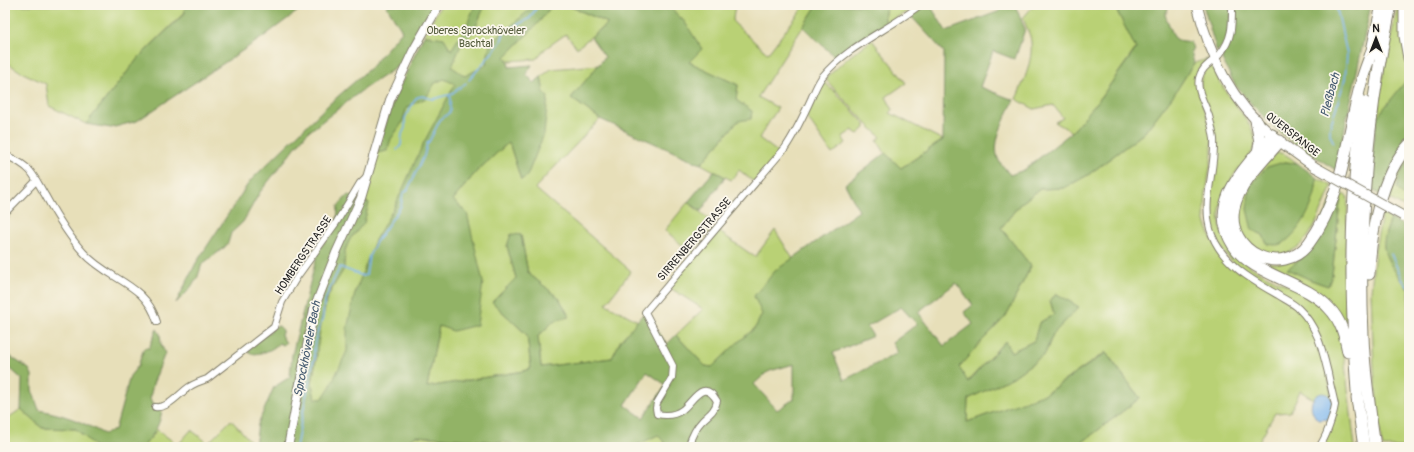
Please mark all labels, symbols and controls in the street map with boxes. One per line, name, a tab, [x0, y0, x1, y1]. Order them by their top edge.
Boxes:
north arrow	[1356, 18, 1396, 58]
text: N	[1372, 22, 1380, 35]
park label: Oberes Sprockhöveler Bachtal	[426, 24, 526, 50]
water label: Pleßbach	[1317, 70, 1344, 119]
street label: QUERSPANGE	[1263, 109, 1323, 160]
street label: SIRRENBERGSTRASSE	[655, 195, 734, 284]
street label: HOMBERGSTRASSE	[272, 213, 335, 297]
water label: Sprockhöveler Bach	[291, 298, 324, 398]

